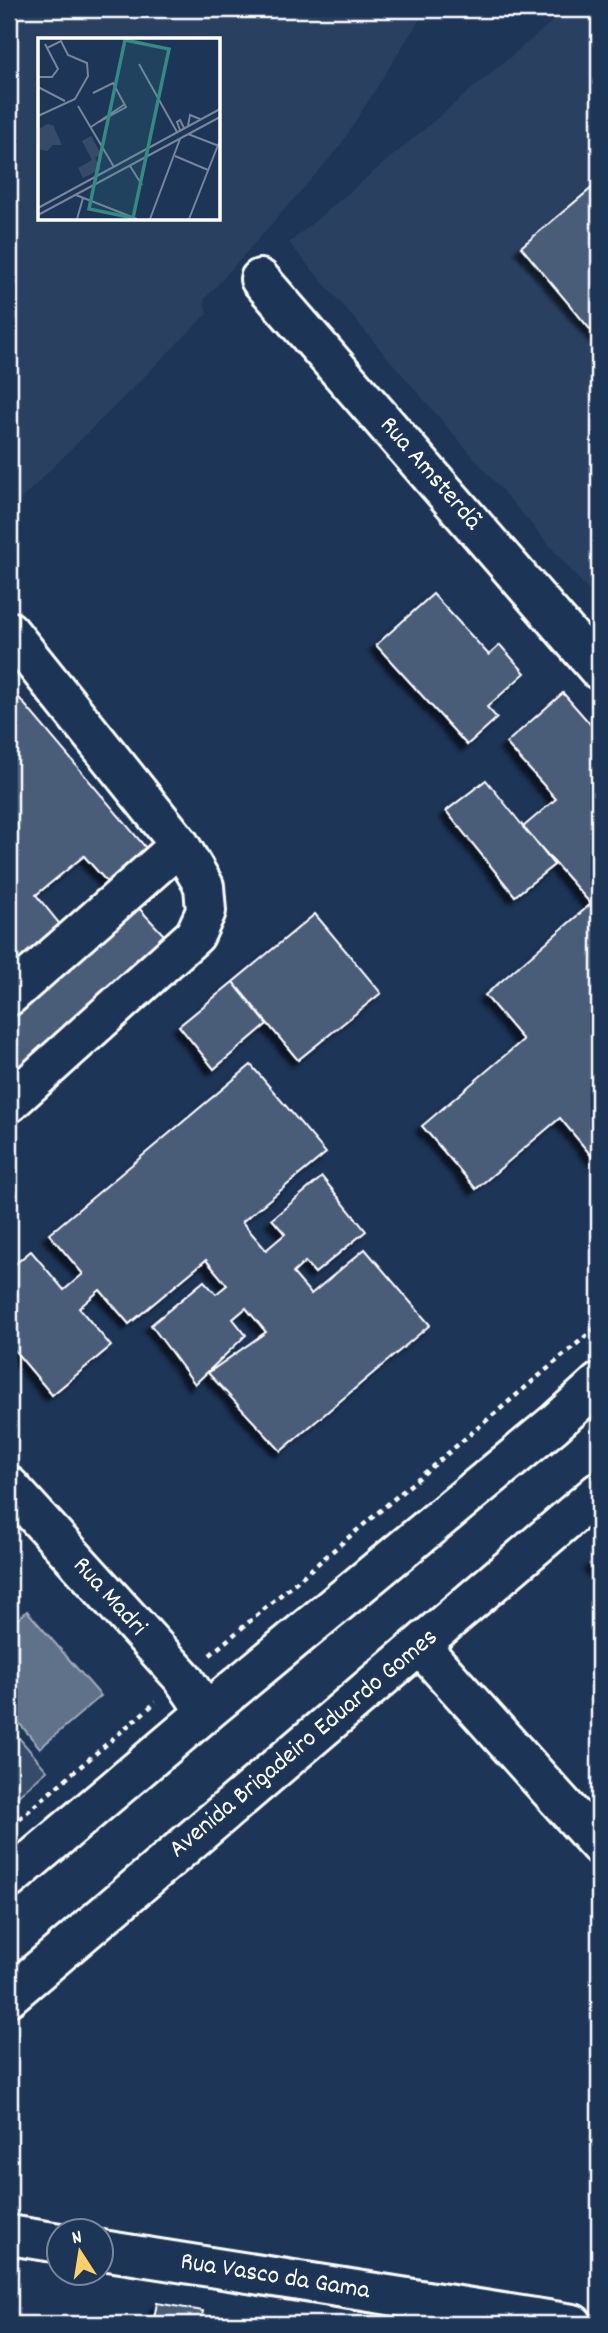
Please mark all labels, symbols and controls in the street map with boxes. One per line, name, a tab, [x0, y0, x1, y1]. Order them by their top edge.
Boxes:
inset map	[38, 38, 220, 220]
street label: Rua Amsterdã	[370, 409, 490, 539]
street label: Rua Madri	[63, 1549, 155, 1645]
street label: Avenida Brigadeiro Eduardo Gomes	[161, 1620, 447, 1868]
north arrow	[46, 2218, 116, 2288]
text: N	[70, 2225, 85, 2253]
street label: Rua Vasco da Gama	[178, 2244, 373, 2310]

